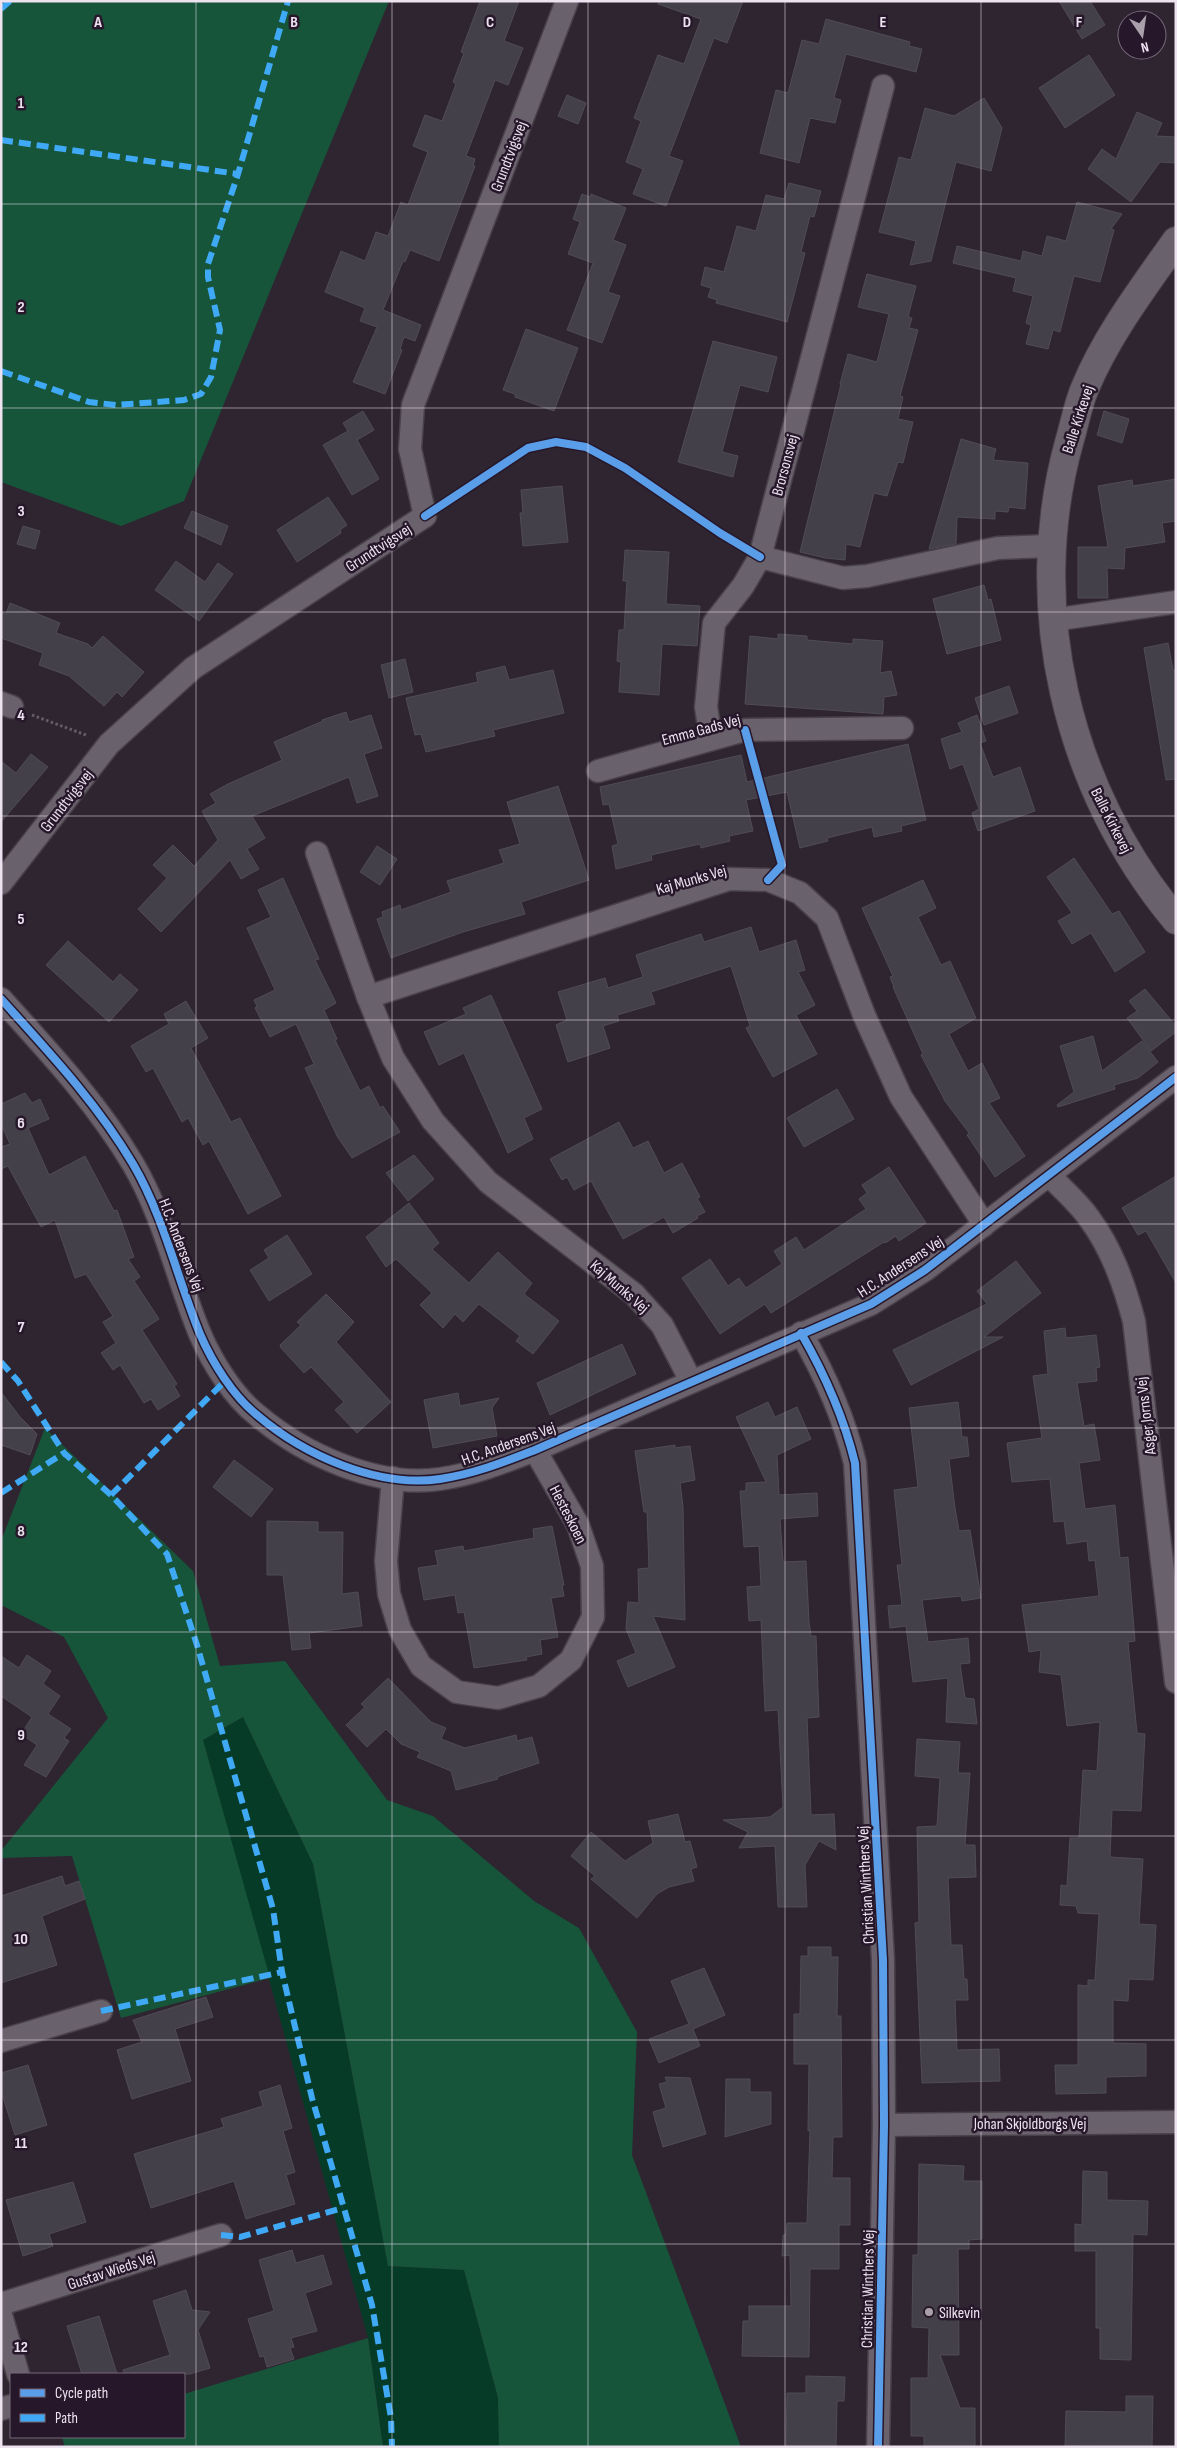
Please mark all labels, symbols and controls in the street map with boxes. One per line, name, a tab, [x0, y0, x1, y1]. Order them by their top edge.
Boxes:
north arrow	[1117, 10, 1167, 60]
text: A	[93, 13, 102, 32]
text: B	[290, 13, 298, 32]
text: C	[486, 13, 494, 32]
text: D	[683, 13, 691, 32]
text: E	[880, 13, 887, 32]
text: F	[1076, 13, 1083, 32]
text: N	[1139, 38, 1150, 56]
text: 1	[18, 94, 25, 113]
street label: Grundtvigsvej	[487, 118, 532, 195]
text: 2	[17, 298, 25, 317]
street label: Balle Kirkevej	[1058, 383, 1098, 456]
street label: Brorsonsvej	[768, 433, 803, 498]
text: 3	[17, 502, 25, 521]
street label: Grundtvigsvej	[342, 520, 415, 576]
text: 4	[17, 706, 25, 725]
street label: Emma Gads Vej	[660, 711, 743, 750]
street label: Grundtvigsvej	[37, 766, 98, 836]
street label: Balle Kirkevej	[1086, 785, 1135, 857]
street label: Kaj Munks Vej	[654, 861, 729, 899]
text: 5	[17, 910, 25, 929]
text: 6	[17, 1114, 25, 1133]
street label: H.C. Andersens Vej	[154, 1196, 207, 1295]
street label: H.C. Andersens Vej	[854, 1232, 948, 1302]
street label: Kaj Munks Vej	[586, 1256, 652, 1318]
text: 7	[18, 1318, 25, 1337]
street label: Asger Jorns Vej	[1132, 1376, 1161, 1457]
street label: H.C. Andersens Vej	[459, 1419, 558, 1470]
street label: Hesteskoen	[545, 1482, 590, 1547]
text: 8	[17, 1522, 25, 1541]
text: 9	[17, 1726, 25, 1745]
street label: Christian Winthers Vej	[854, 1825, 879, 1945]
text: 10	[14, 1930, 28, 1949]
street label: Johan Skjoldborgs Vej	[973, 2115, 1086, 2134]
text: 11	[15, 2134, 28, 2153]
street label: Christian Winthers Vej	[858, 2229, 879, 2348]
street label: Gustav Wieds Vej	[65, 2248, 158, 2294]
place label: Silkevin	[939, 2304, 980, 2323]
marker: Silkevin	[923, 2306, 935, 2318]
text: 12	[14, 2338, 28, 2357]
legend	[10, 2373, 185, 2438]
text: Cycle path	[55, 2384, 108, 2403]
text: Path	[55, 2409, 78, 2428]

